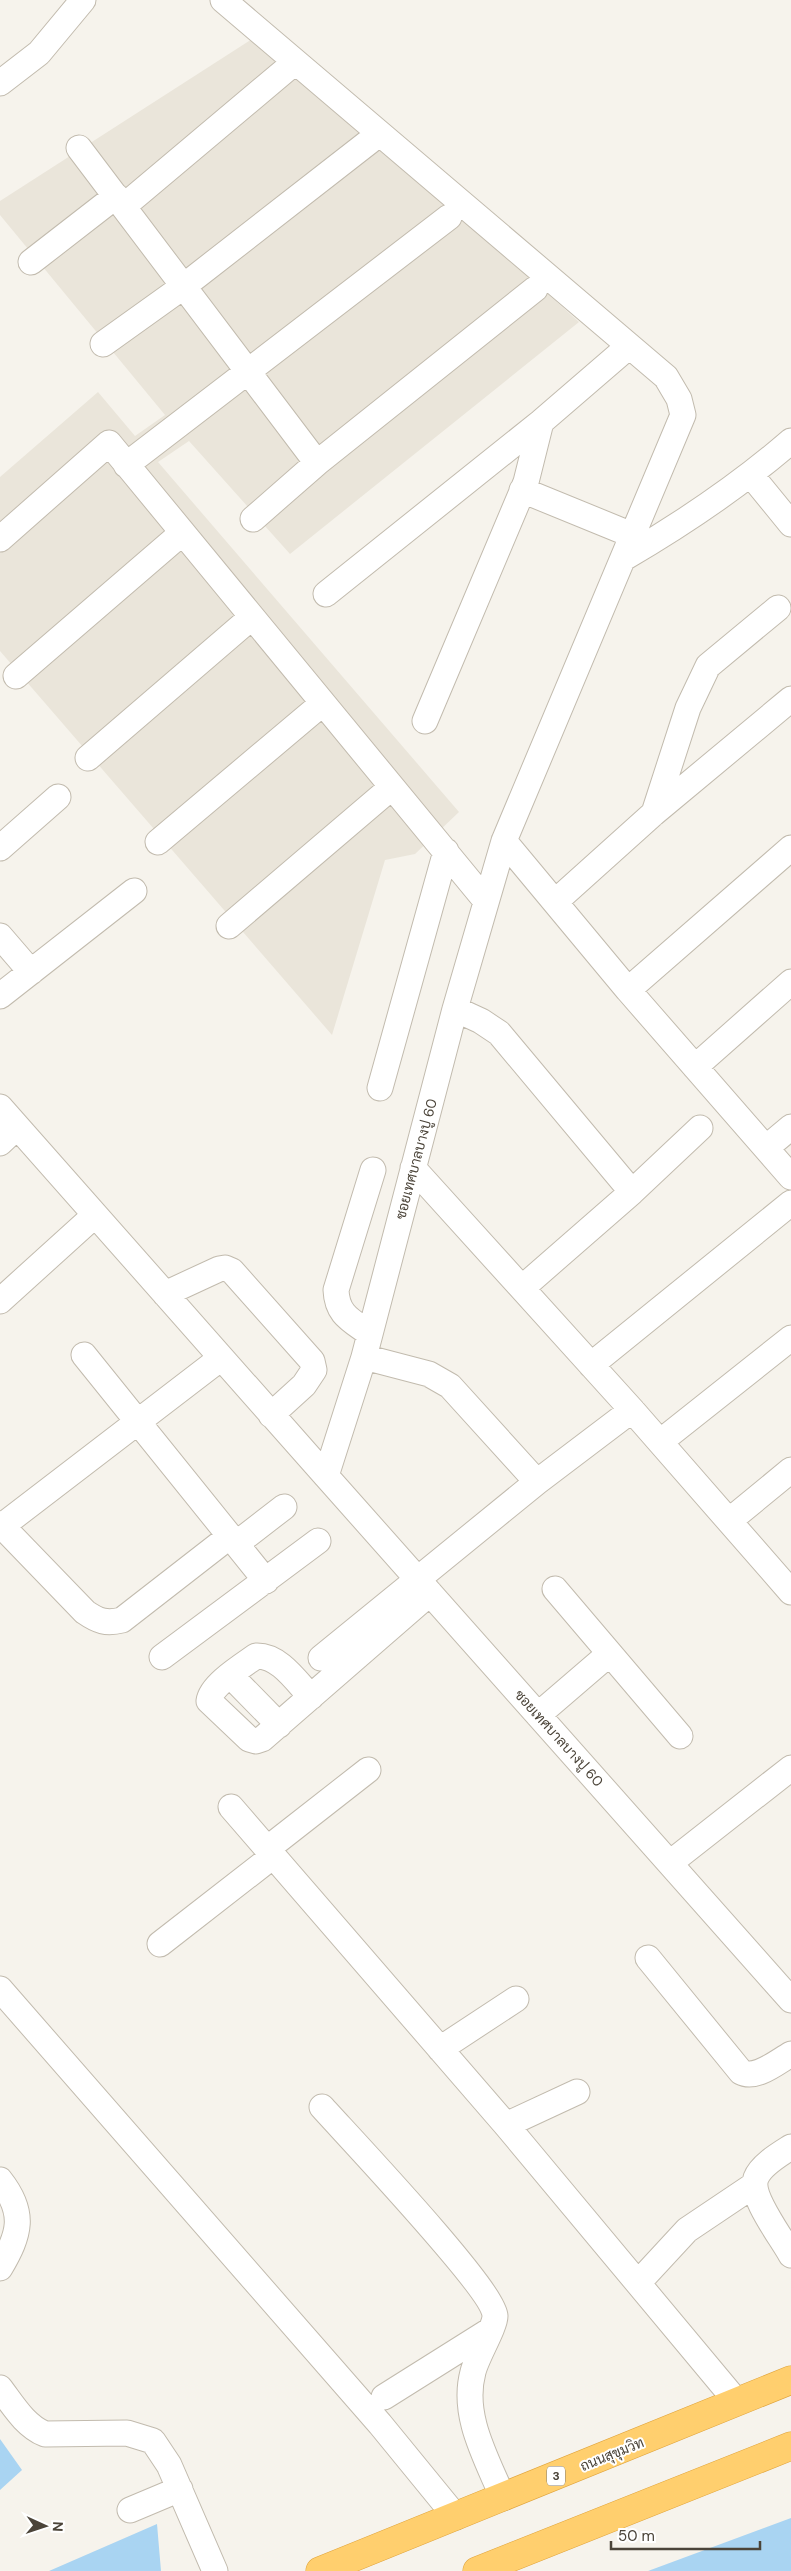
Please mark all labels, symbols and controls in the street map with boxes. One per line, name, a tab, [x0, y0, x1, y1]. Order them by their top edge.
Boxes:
street label: ซอยเทศบาลบางปู 60	[391, 1097, 442, 1222]
street label: ซอยเทศบาลบางปู 60	[510, 1686, 607, 1791]
street label: ถนนสุขุมวิท	[577, 2433, 647, 2476]
road number: 3	[547, 2466, 565, 2486]
north arrow	[20, 2501, 70, 2551]
scale bar	[611, 2518, 760, 2550]
text: N	[49, 2521, 67, 2532]
text: 50 m	[618, 2526, 655, 2546]

